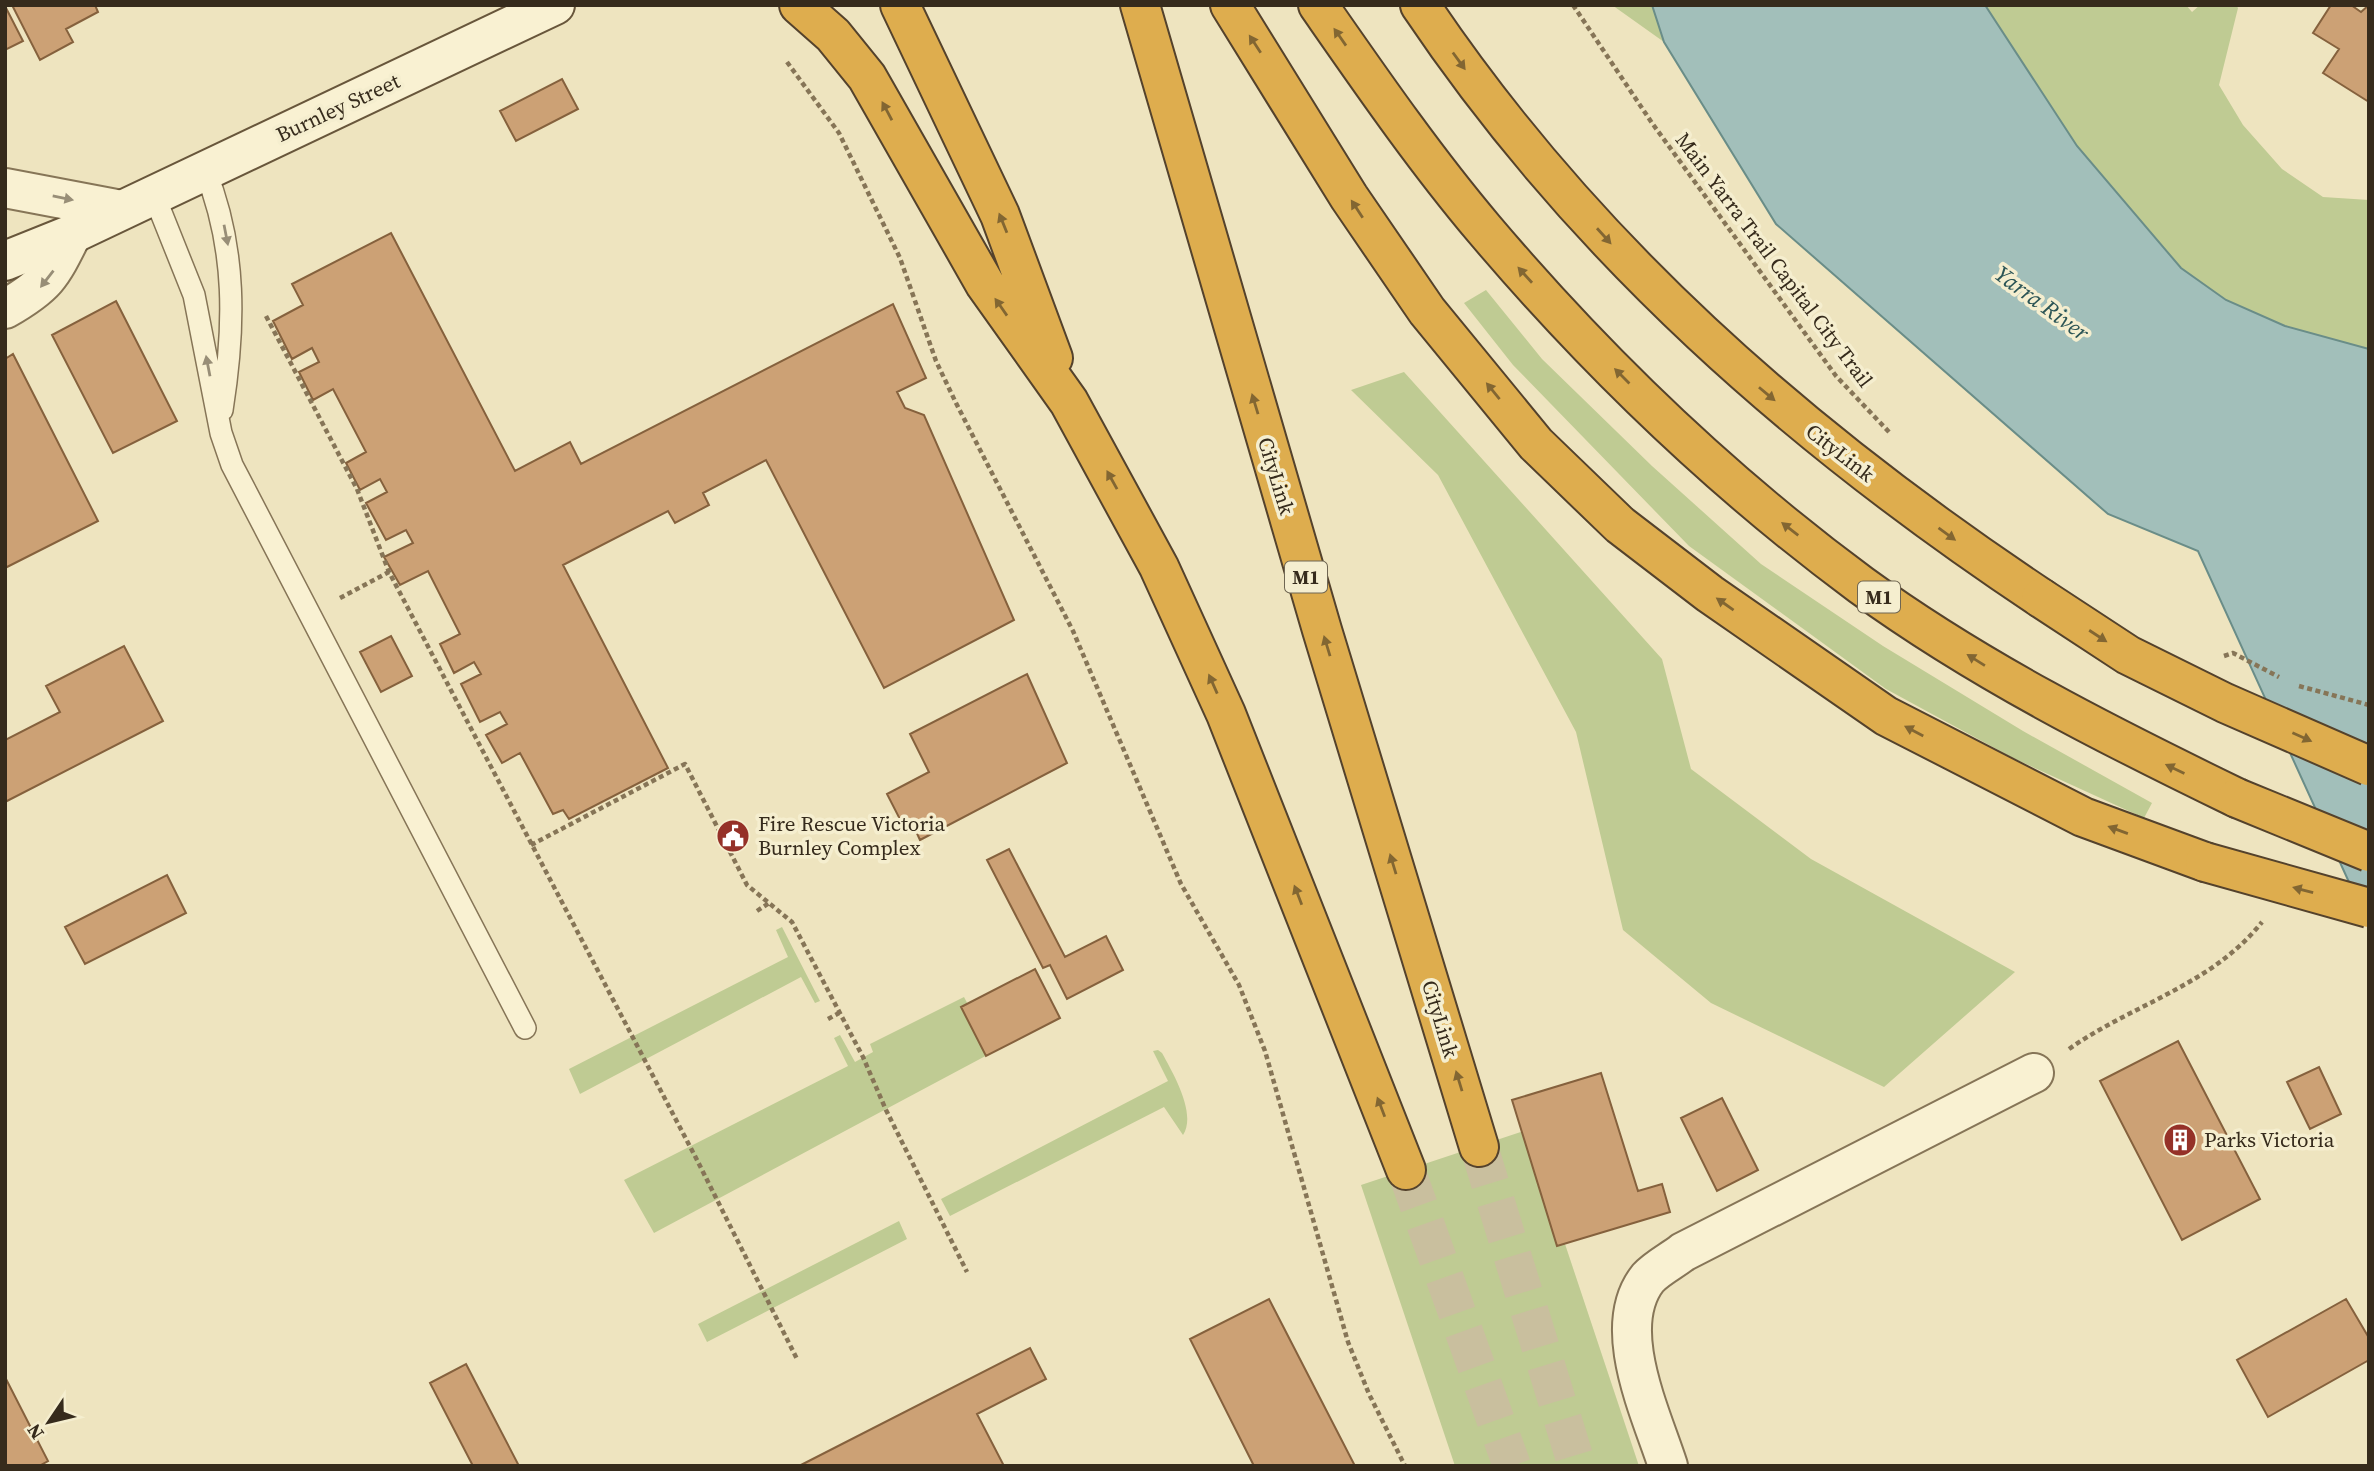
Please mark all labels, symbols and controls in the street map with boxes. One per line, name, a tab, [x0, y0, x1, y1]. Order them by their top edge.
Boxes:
one-way arrow	[1333, 28, 1347, 46]
one-way arrow	[1249, 34, 1262, 53]
one-way arrow	[1452, 52, 1466, 70]
street label: Burnley Street	[271, 66, 404, 149]
one-way arrow	[881, 100, 893, 120]
street label: Main Yarra Trail Capital City Trail	[1669, 126, 1880, 393]
one-way arrow	[52, 193, 74, 204]
one-way arrow	[1350, 199, 1363, 219]
one-way arrow	[998, 213, 1009, 234]
one-way arrow	[220, 224, 231, 246]
one-way arrow	[1596, 227, 1612, 245]
water label: Yarra River	[1988, 258, 2096, 349]
one-way arrow	[1518, 267, 1534, 284]
one-way arrow	[39, 270, 54, 288]
one-way arrow	[994, 298, 1008, 316]
one-way arrow	[203, 355, 214, 377]
one-way arrow	[1614, 368, 1630, 385]
one-way arrow	[1486, 382, 1501, 399]
one-way arrow	[1759, 386, 1776, 401]
one-way arrow	[1250, 394, 1260, 415]
street label: CityLink	[1800, 417, 1881, 489]
street label: CityLink	[1251, 434, 1302, 519]
one-way arrow	[1106, 470, 1118, 490]
one-way arrow	[1782, 521, 1800, 536]
one-way arrow	[1938, 526, 1956, 540]
road number: M1	[1285, 562, 1327, 592]
road number: M1	[1858, 582, 1900, 612]
one-way arrow	[1716, 597, 1734, 611]
one-way arrow	[2089, 629, 2108, 642]
one-way arrow	[1321, 635, 1331, 656]
one-way arrow	[1966, 654, 1985, 667]
one-way arrow	[1207, 674, 1219, 694]
one-way arrow	[1904, 725, 1924, 737]
one-way arrow	[2291, 732, 2312, 743]
one-way arrow	[2165, 763, 2186, 774]
place label: Fire Rescue Victoria Burnley Complex	[758, 809, 946, 862]
public building icon: Fire Rescue Victoria Burnley Complex	[714, 817, 752, 855]
one-way arrow	[2108, 825, 2129, 836]
one-way arrow	[1387, 853, 1398, 874]
one-way arrow	[1293, 884, 1304, 905]
one-way arrow	[2292, 885, 2313, 895]
street label: CityLink	[1415, 977, 1466, 1062]
one-way arrow	[1454, 1071, 1464, 1092]
one-way arrow	[1376, 1096, 1387, 1117]
building icon: Parks Victoria	[2161, 1121, 2199, 1159]
place label: Parks Victoria	[2204, 1125, 2335, 1154]
north arrow	[14, 1387, 84, 1457]
text: N	[20, 1418, 50, 1445]

